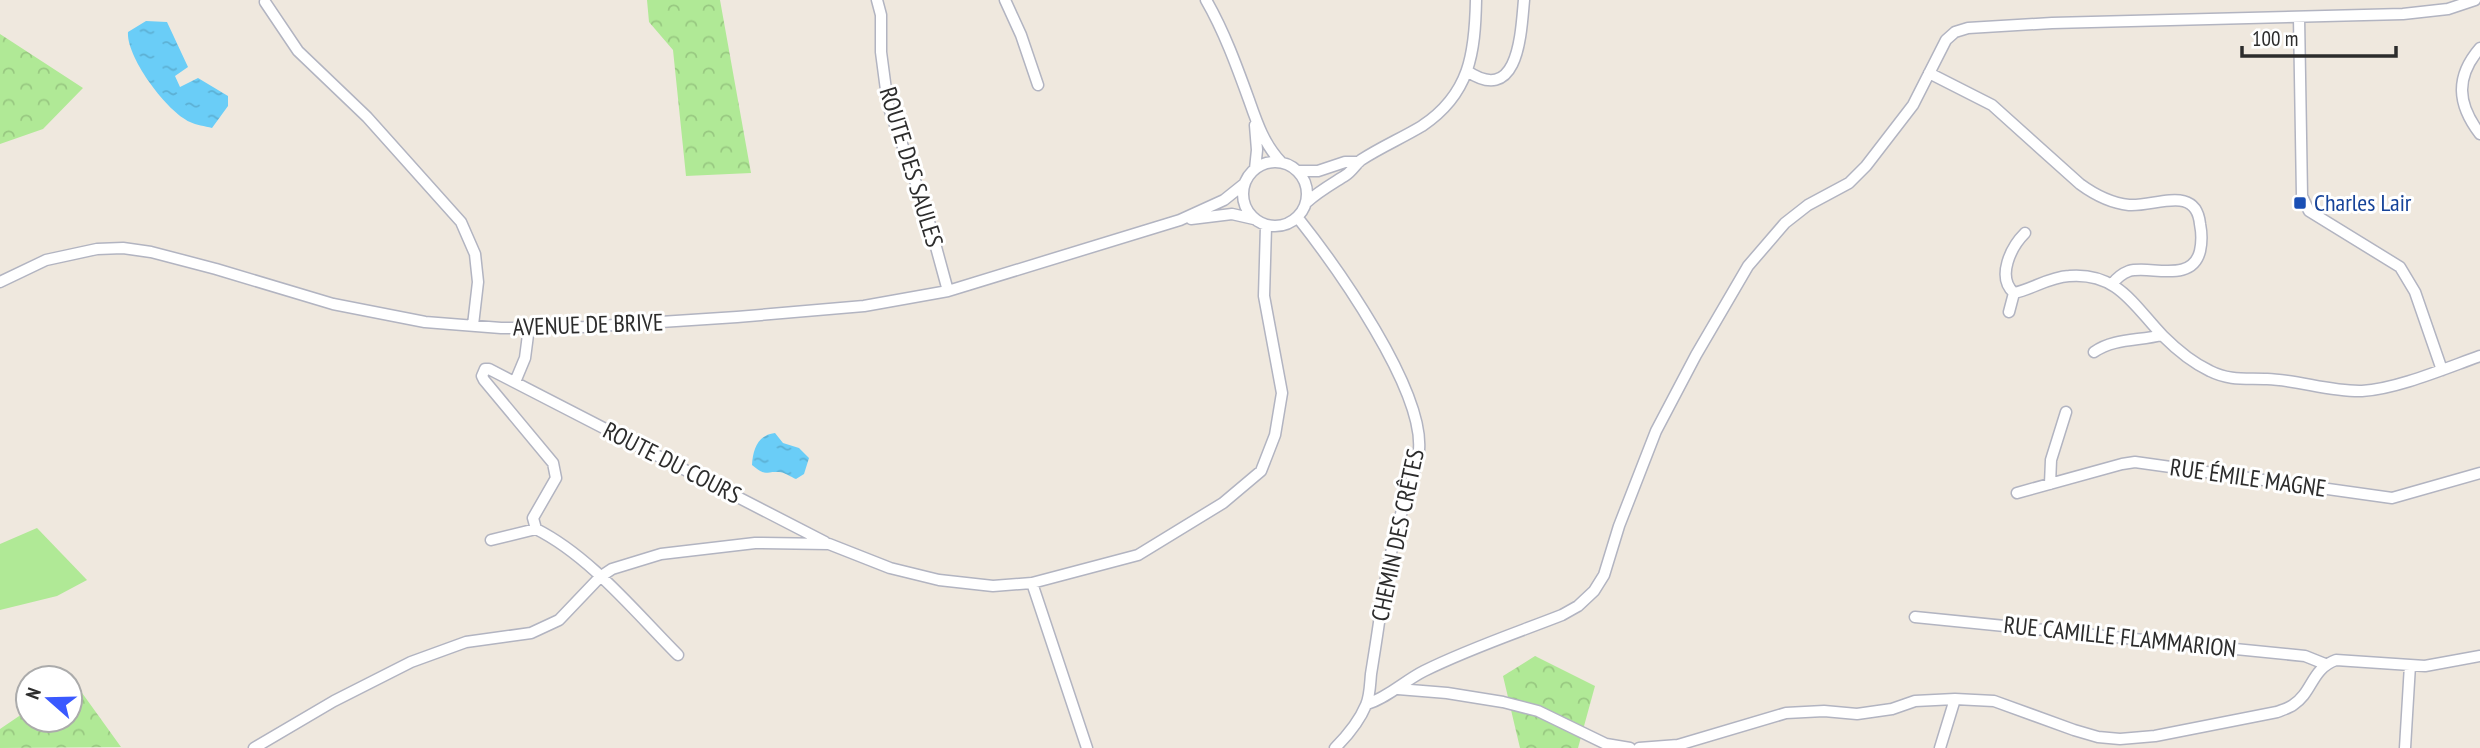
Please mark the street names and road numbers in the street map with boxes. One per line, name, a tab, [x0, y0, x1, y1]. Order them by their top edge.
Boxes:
street label: ROUTE DES SAULES	[872, 83, 951, 251]
street label: AVENUE DE BRIVE	[512, 306, 664, 343]
street label: ROUTE DU COURS	[598, 415, 746, 511]
street label: CHEMIN DES CRÊTES	[1364, 446, 1431, 624]
street label: RUE ÉMILE MAGNE	[2168, 451, 2328, 504]
street label: RUE CAMILLE FLAMMARION	[2002, 609, 2238, 664]

